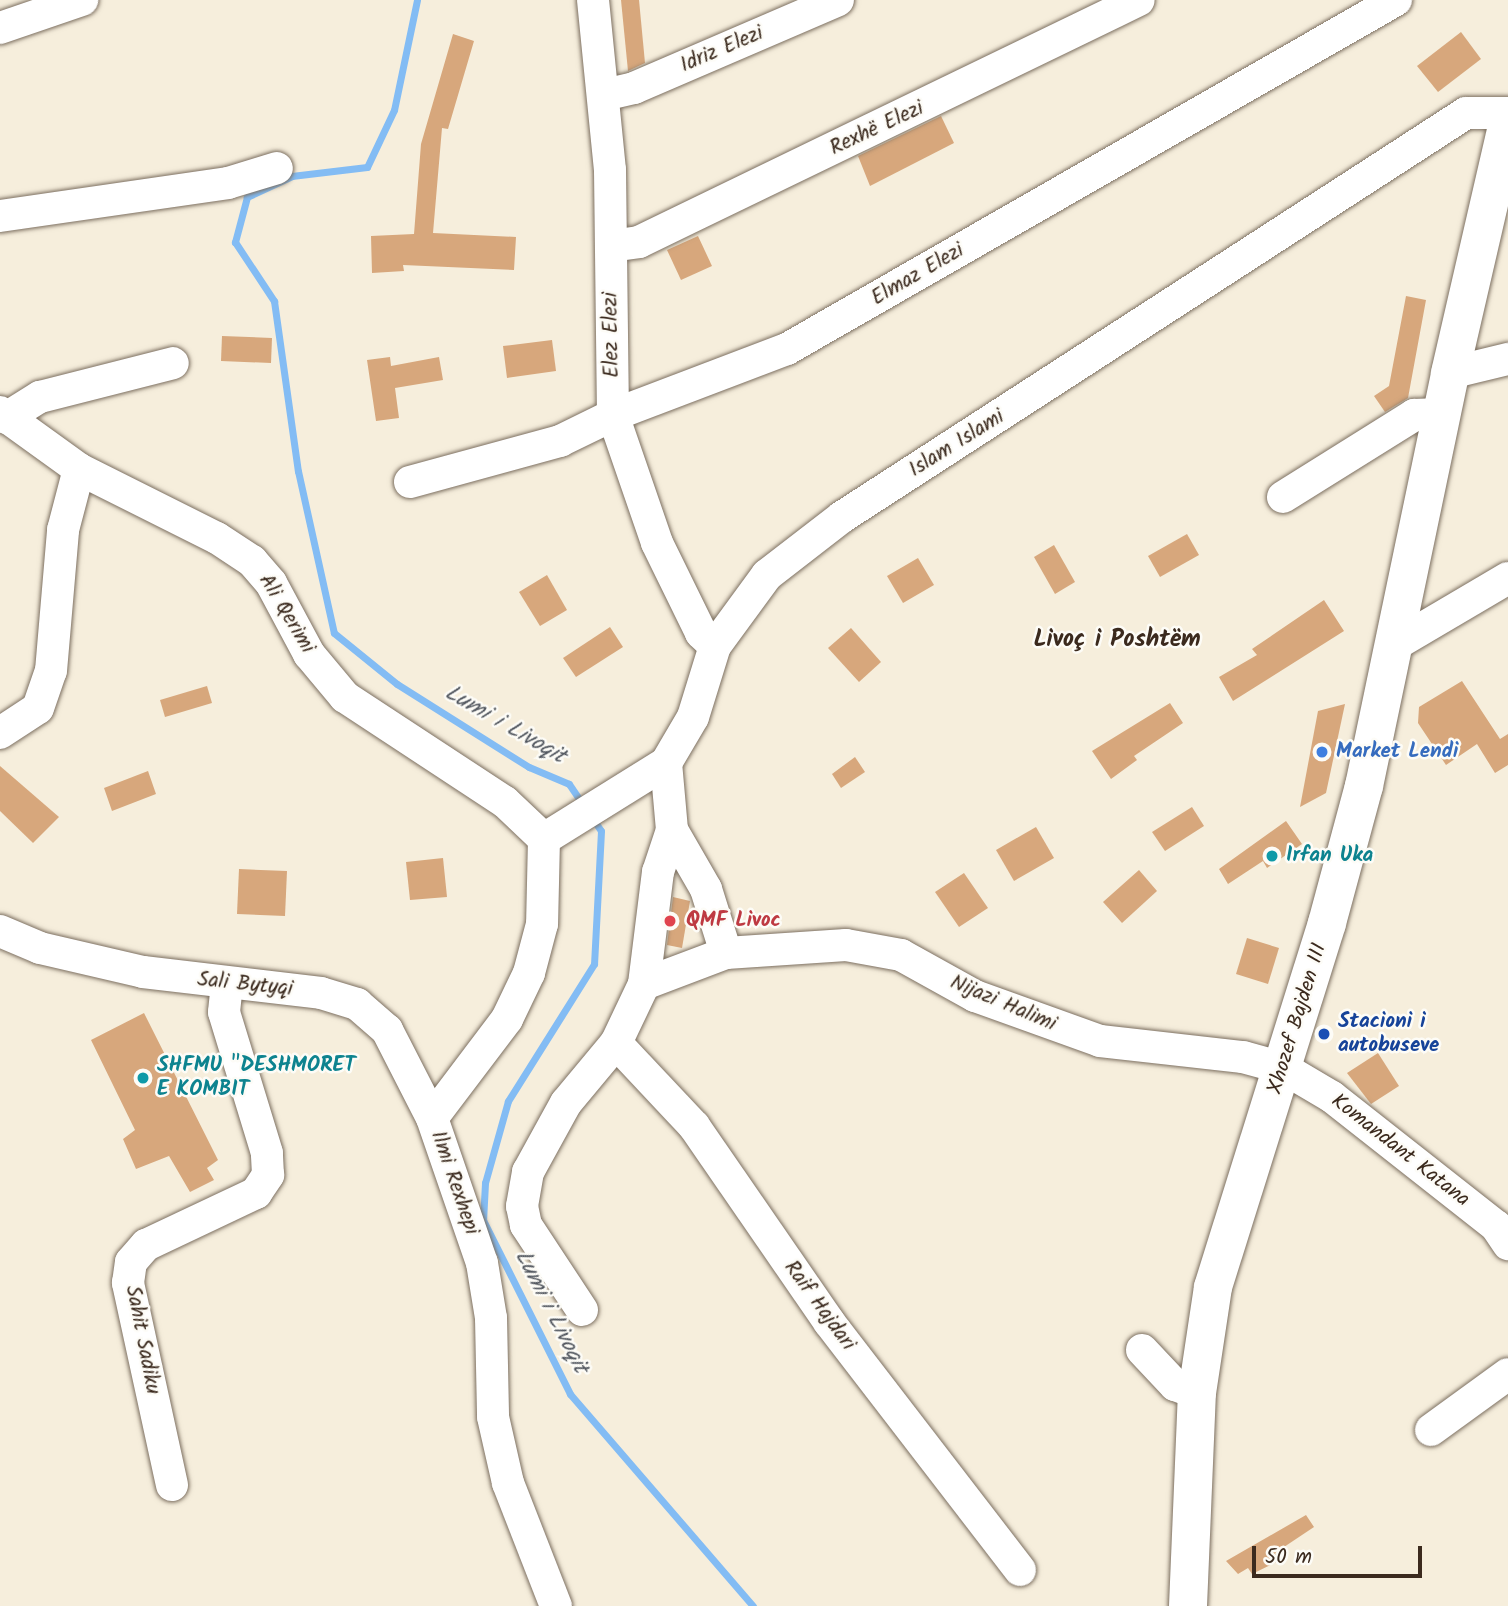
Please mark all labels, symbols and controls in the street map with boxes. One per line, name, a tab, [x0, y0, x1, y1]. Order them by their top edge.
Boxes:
street label: Idriz Elezi	[677, 21, 767, 79]
street label: Rexhë Elezi	[826, 96, 928, 162]
street label: Elmaz Elezi	[867, 238, 969, 312]
street label: Elez Elezi	[599, 292, 625, 378]
street label: Islam Islami	[905, 405, 1009, 483]
street label: Ali Qerimi	[253, 570, 319, 658]
district label: Livoç i Poshtëm	[1033, 626, 1201, 654]
water label: Lumi i Livoqit	[440, 679, 570, 771]
place label: Market Lendi	[1336, 739, 1458, 765]
marker: Market Lendi	[1314, 744, 1330, 760]
place label: Irfan Uka	[1286, 843, 1373, 869]
marker: Irfan Uka	[1264, 848, 1280, 864]
place label: QMF Livoc	[686, 908, 781, 934]
marker: QMF Livoc	[660, 911, 680, 931]
street label: Xhozef Bajden III	[1263, 940, 1333, 1098]
street label: Sali Bytyqi	[196, 967, 294, 1003]
street label: Nijazi Halimi	[946, 970, 1060, 1038]
place label: Stacioni i autobuseve	[1338, 1009, 1439, 1059]
marker: Stacioni i autobuseve	[1316, 1026, 1332, 1042]
place label: SHFMU "DESHMORET E KOMBIT	[157, 1053, 356, 1103]
marker: SHFMU "DESHMORET E KOMBIT	[135, 1070, 151, 1086]
street label: Komandant Katana	[1326, 1089, 1474, 1213]
street label: Ilmi Rexhepi	[424, 1128, 484, 1238]
water label: Lumi i Livoqit	[508, 1246, 594, 1378]
street label: Raif Hajdari	[778, 1256, 860, 1356]
street label: Sahit Sadiku	[119, 1283, 165, 1397]
scale bar	[1256, 1532, 1426, 1576]
text: 50 m	[1265, 1541, 1312, 1574]

